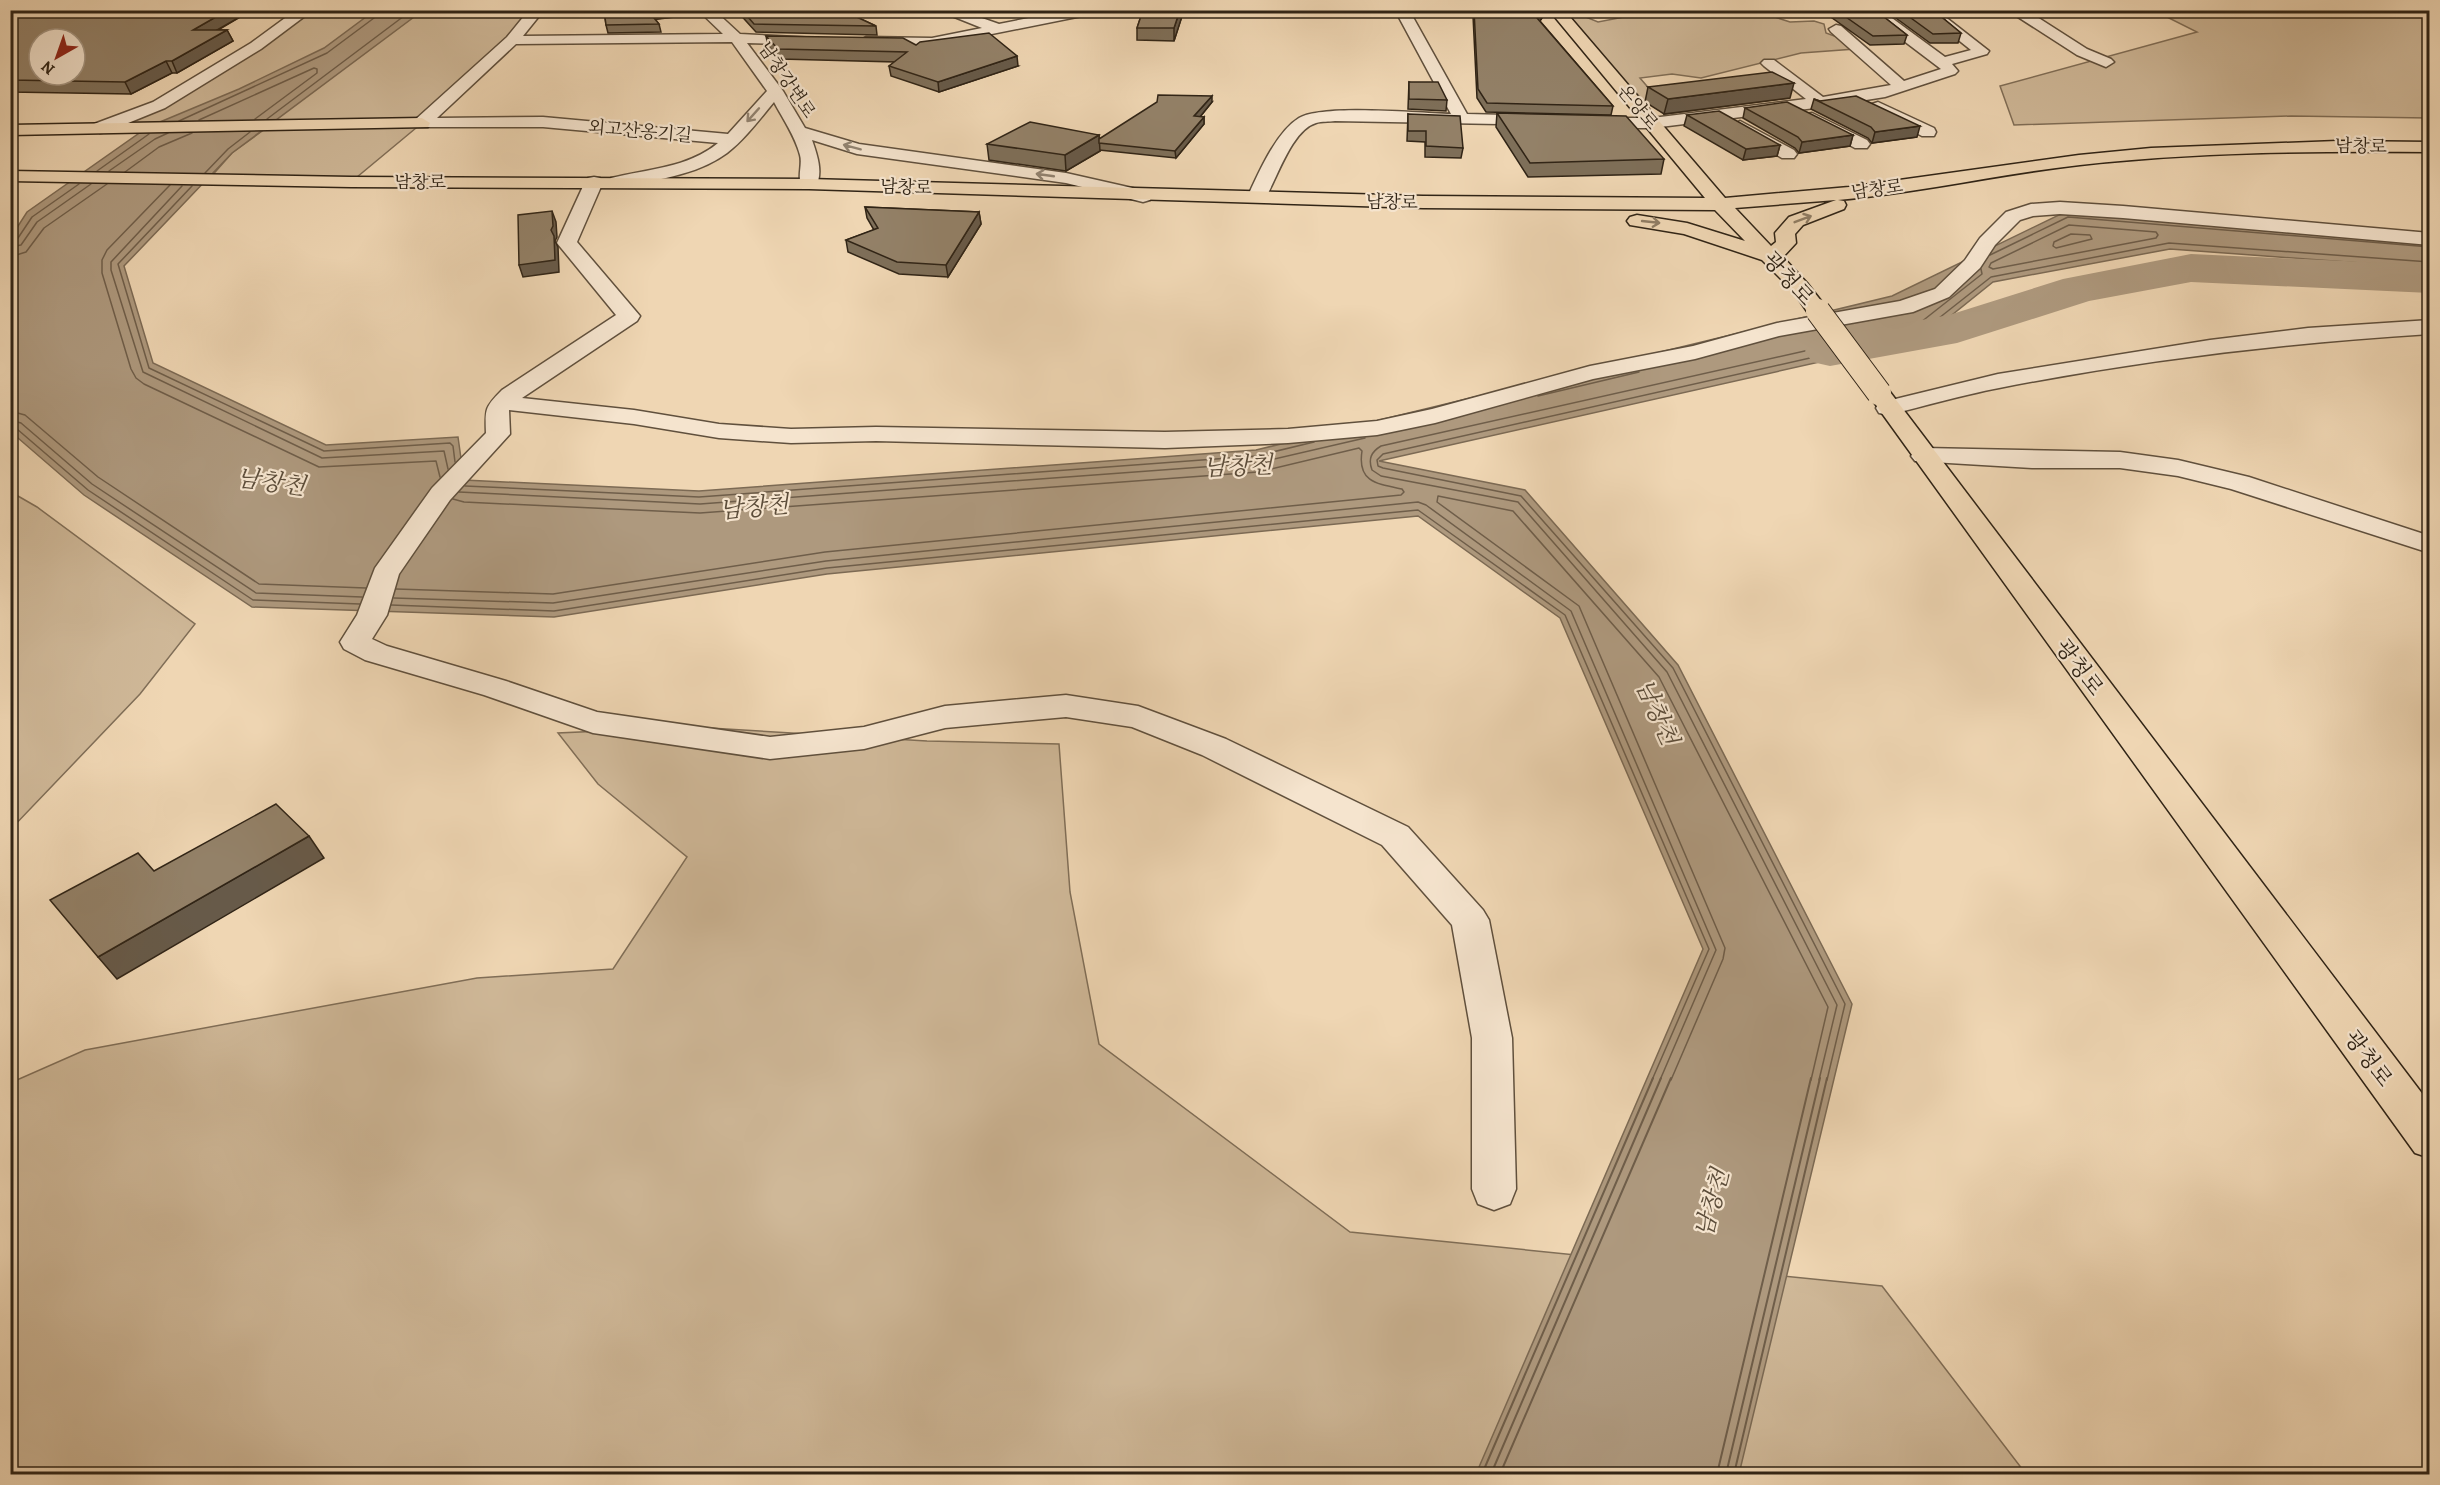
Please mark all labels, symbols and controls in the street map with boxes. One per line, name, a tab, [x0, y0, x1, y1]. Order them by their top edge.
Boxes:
north arrow	[27, 27, 87, 87]
street label: 남창강변로	[753, 37, 821, 123]
text: N	[36, 55, 60, 80]
street label: 온양로	[1612, 79, 1664, 135]
one-way arrow	[746, 107, 760, 122]
street label: 외고산옹기길	[587, 114, 693, 148]
street label: 남창로	[2335, 134, 2387, 158]
one-way arrow	[843, 140, 862, 152]
street label: 남창로	[394, 170, 446, 194]
one-way arrow	[1035, 170, 1055, 181]
street label: 남창로	[1849, 173, 1905, 205]
street label: 남창로	[880, 174, 932, 200]
street label: 남창로	[1366, 190, 1418, 214]
one-way arrow	[1793, 213, 1812, 224]
one-way arrow	[1641, 217, 1661, 228]
street label: 광청로	[1756, 245, 1821, 312]
water label: 남창천	[1203, 449, 1275, 483]
water label: 남창천	[234, 461, 309, 503]
water label: 남창천	[718, 488, 792, 526]
street label: 광청로	[2048, 633, 2110, 702]
water label: 남창천	[1628, 674, 1686, 752]
street label: 광청로	[2337, 1024, 2399, 1093]
water label: 남창천	[1688, 1164, 1737, 1241]

